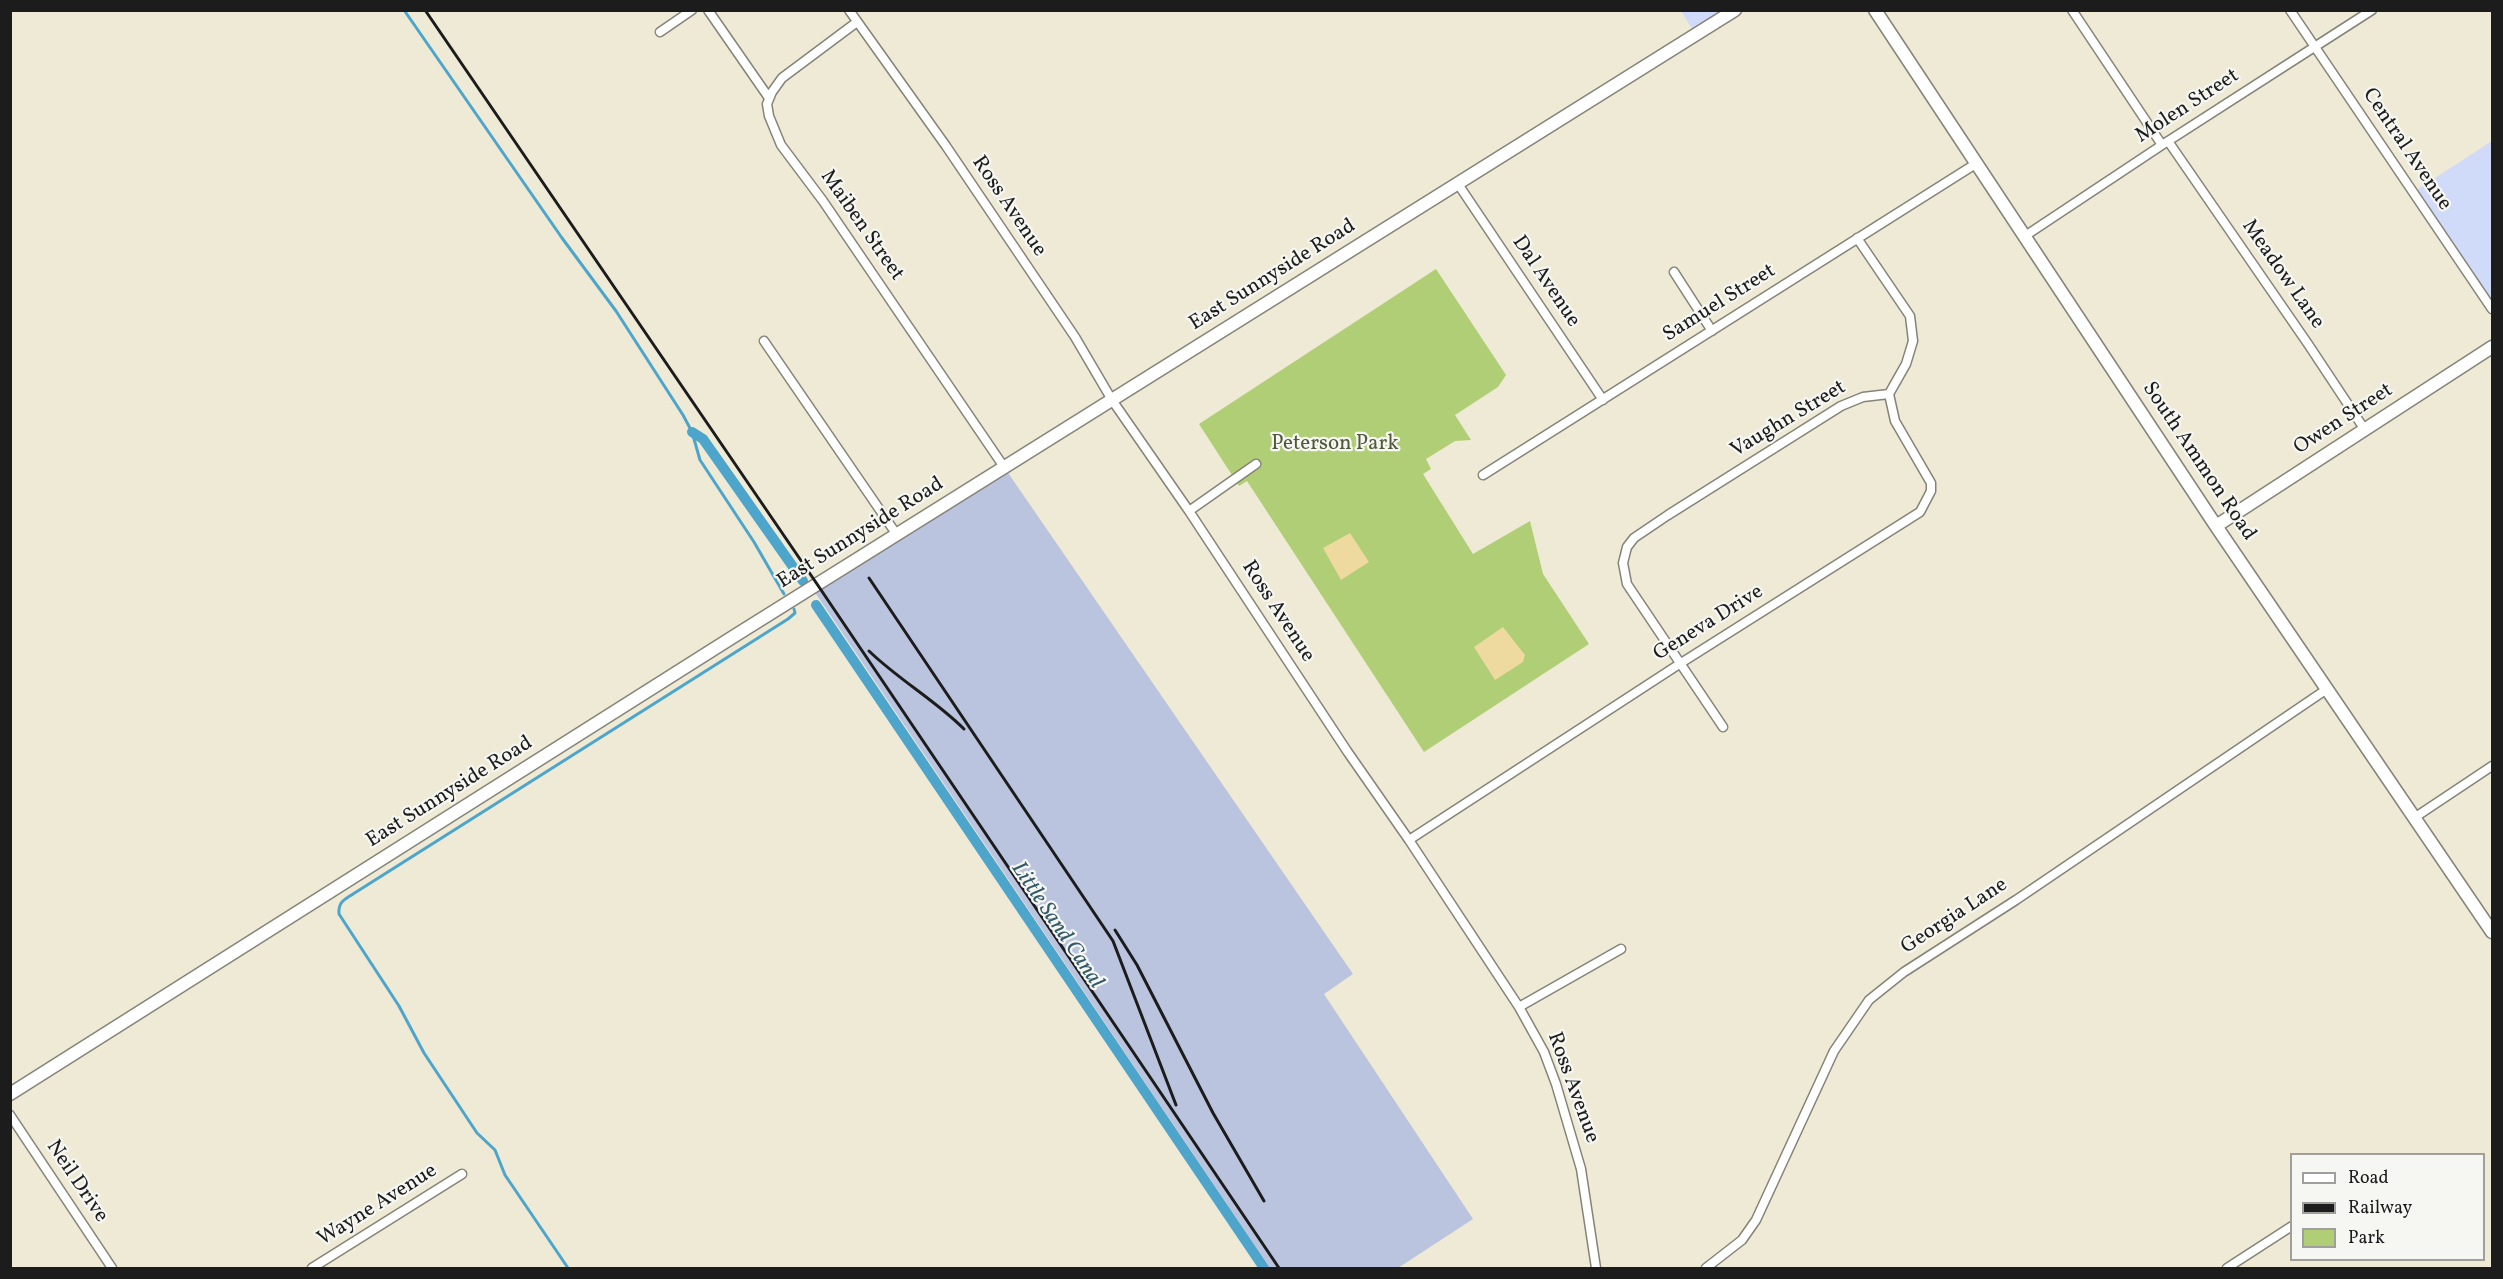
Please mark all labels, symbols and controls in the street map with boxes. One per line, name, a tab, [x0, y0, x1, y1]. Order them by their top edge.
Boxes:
street label: Molen Street	[2132, 64, 2244, 150]
street label: Central Avenue	[2356, 84, 2456, 216]
street label: Ross Avenue	[965, 152, 1051, 262]
street label: Maiben Street	[814, 166, 908, 286]
street label: East Sunnyside Road	[1185, 215, 1361, 337]
street label: Meadow Lane	[2235, 216, 2329, 334]
street label: Dal Avenue	[1505, 231, 1585, 333]
street label: Samuel Street	[1659, 259, 1781, 349]
street label: Vaughn Street	[1727, 376, 1851, 464]
street label: South Ammon Road	[2136, 378, 2260, 546]
street label: Owen Street	[2290, 379, 2398, 461]
park label: Peterson Park	[1271, 432, 1399, 458]
street label: East Sunnyside Road	[773, 473, 949, 595]
street label: Ross Avenue	[1235, 557, 1319, 667]
street label: Geneva Drive	[1649, 580, 1769, 668]
street label: East Sunnyside Road	[362, 732, 538, 854]
water label: Little Sand Canal	[1004, 858, 1108, 994]
street label: Georgia Lane	[1897, 873, 2013, 961]
street label: Ross Avenue	[1540, 1029, 1604, 1147]
street label: Neil Drive	[39, 1136, 113, 1228]
legend	[2290, 1153, 2485, 1261]
street label: Wayne Avenue	[314, 1159, 442, 1253]
text: Road	[2348, 1166, 2389, 1191]
text: Railway	[2348, 1196, 2412, 1221]
text: Park	[2348, 1226, 2385, 1251]

